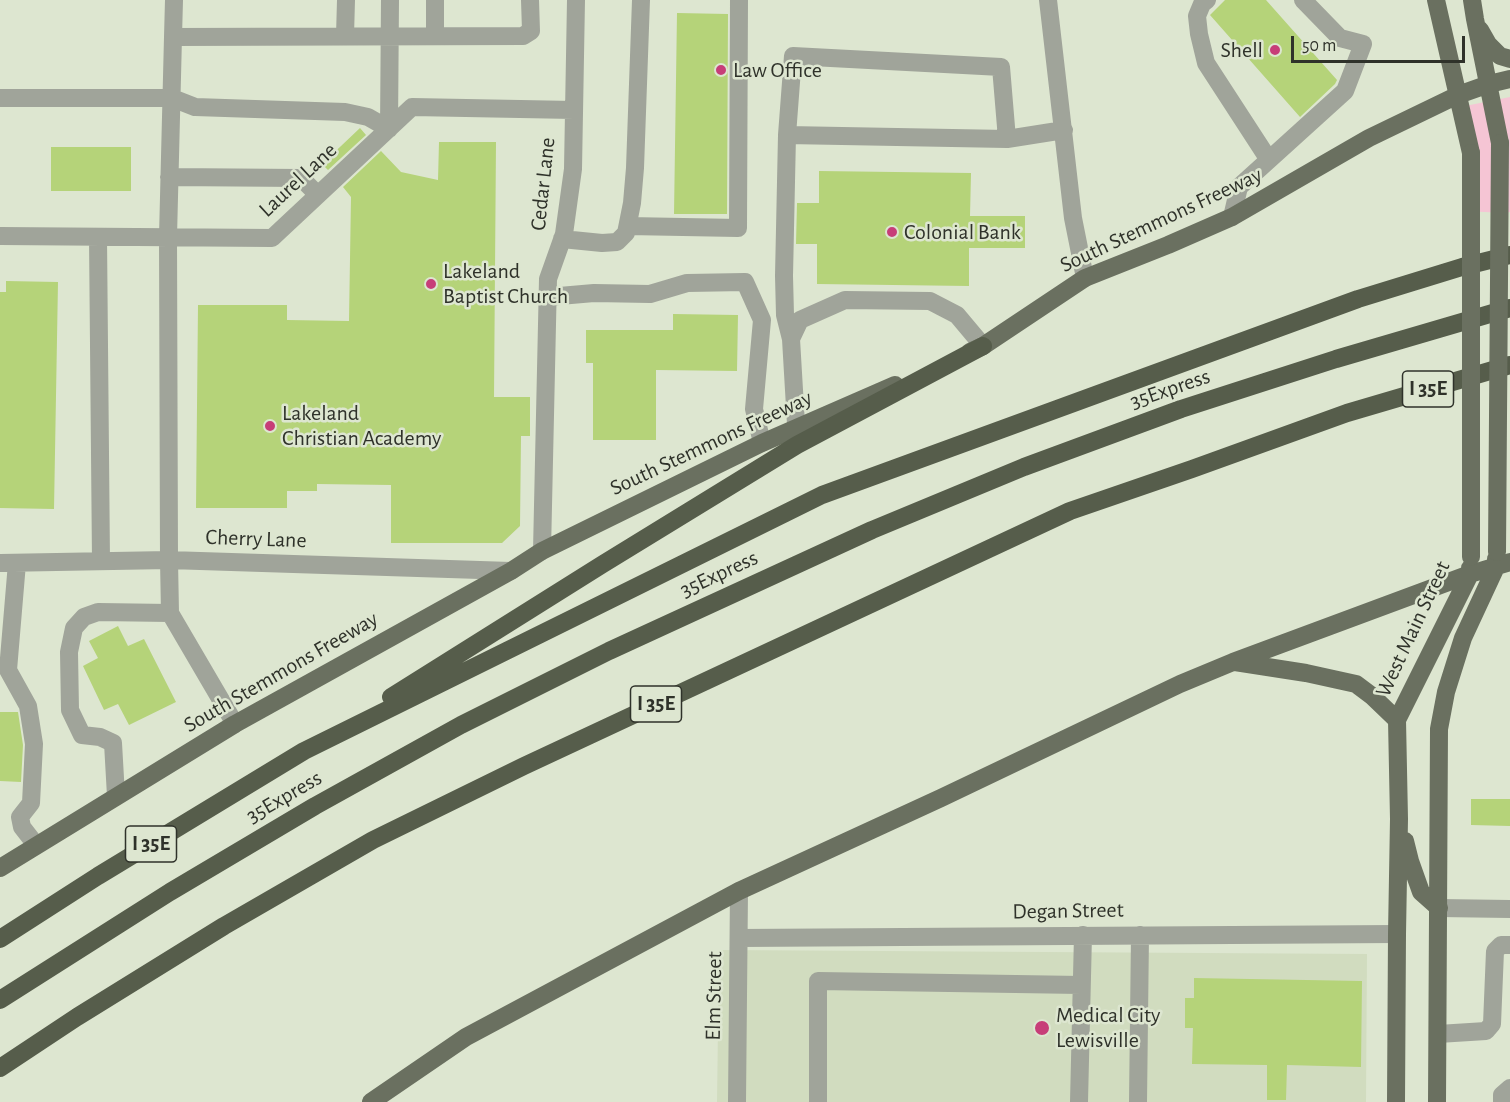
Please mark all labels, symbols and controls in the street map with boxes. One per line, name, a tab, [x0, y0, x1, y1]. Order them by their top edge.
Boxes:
scale bar	[1294, 24, 1468, 62]
place label: Shell	[1220, 37, 1263, 63]
text: 50 m	[1302, 37, 1336, 55]
marker: Shell	[1268, 43, 1282, 57]
place label: Law Office	[733, 57, 822, 83]
marker: Law Office	[714, 63, 728, 77]
street label: Cedar Lane	[525, 136, 561, 232]
street label: Laurel Lane	[253, 137, 343, 223]
street label: South Stemmons Freeway	[1056, 162, 1266, 278]
place label: Colonial Bank	[904, 219, 1021, 245]
marker: Colonial Bank	[885, 225, 899, 239]
place label: Lakeland Baptist Church	[443, 258, 568, 310]
marker: Lakeland Baptist Church	[424, 277, 438, 291]
street label: 35Express	[1127, 363, 1213, 415]
road number: I 35E	[1402, 371, 1454, 407]
street label: South Stemmons Freeway	[606, 385, 816, 501]
place label: Lakeland Christian Academy	[282, 400, 441, 452]
marker: Lakeland Christian Academy	[263, 419, 277, 433]
street label: Cherry Lane	[205, 524, 307, 554]
street label: 35Express	[676, 545, 762, 603]
street label: West Main Street	[1370, 557, 1456, 701]
street label: South Stemmons Freeway	[179, 606, 383, 738]
road number: I 35E	[630, 686, 682, 722]
street label: 35Express	[241, 765, 327, 829]
road number: I 35E	[126, 826, 176, 862]
street label: Degan Street	[1012, 897, 1124, 925]
street label: Elm Street	[700, 951, 728, 1041]
place label: Medical City Lewisville	[1056, 1002, 1160, 1054]
marker: Medical City Lewisville	[1033, 1019, 1051, 1037]

